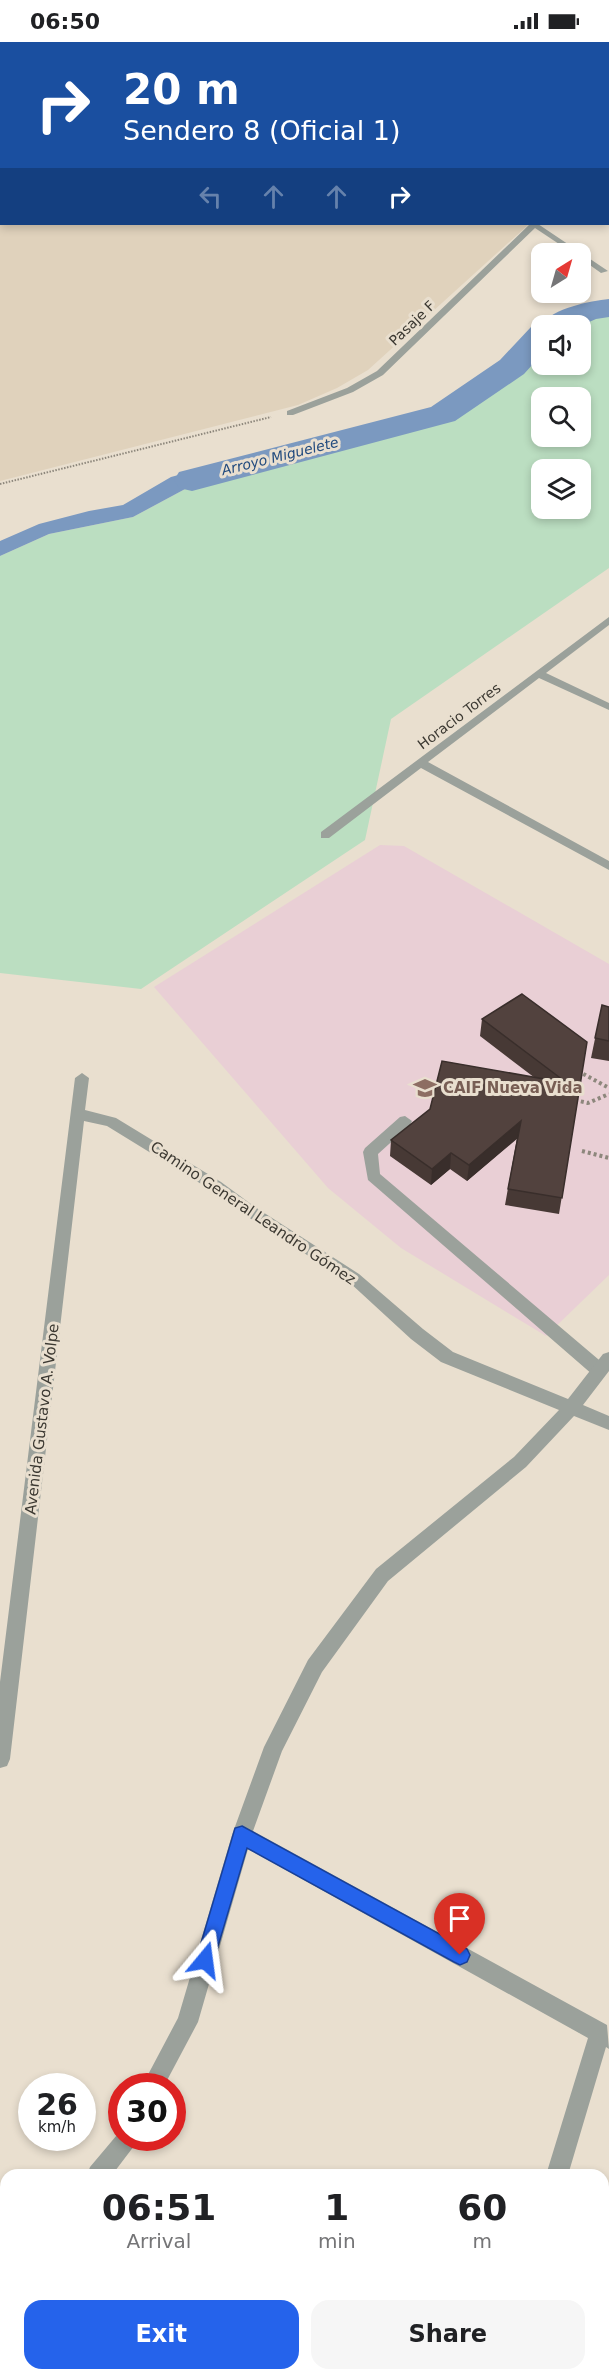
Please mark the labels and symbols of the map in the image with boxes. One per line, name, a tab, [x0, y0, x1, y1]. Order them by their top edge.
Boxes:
north arrow	[531, 243, 591, 303]
street label: Pasaje F	[386, 297, 438, 349]
water label: Arroyo Miguelete	[219, 434, 340, 479]
street label: Horacio Torres	[414, 680, 504, 752]
school or university icon: CAIF Nueva Vida	[412, 1075, 438, 1101]
place label: CAIF Nueva Vida	[443, 1079, 583, 1097]
street label: Camino General Leandro Gómez	[147, 1137, 359, 1289]
street label: Avenida Gustavo A. Volpe	[21, 1323, 63, 1515]
pin	[434, 1893, 485, 1955]
position arrow	[173, 1928, 237, 1992]
speed limit sign: 30	[108, 2073, 186, 2151]

